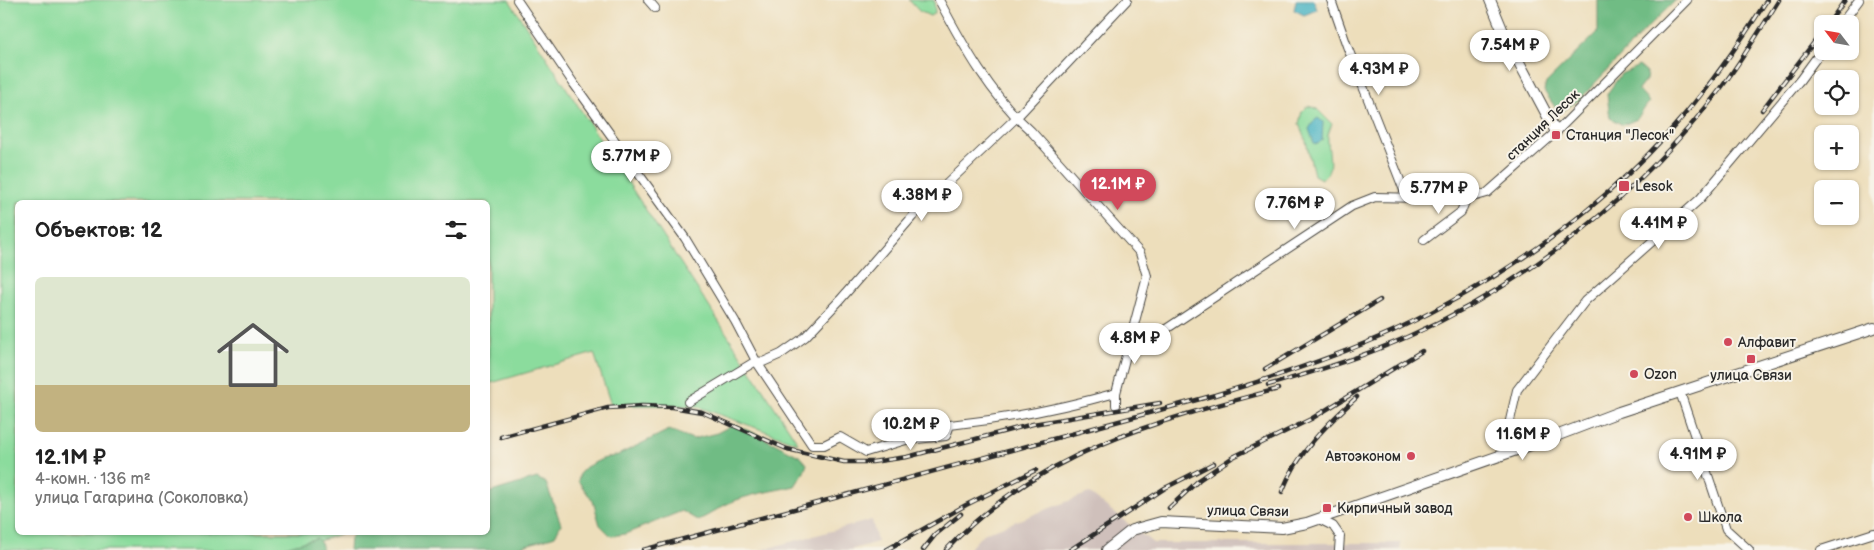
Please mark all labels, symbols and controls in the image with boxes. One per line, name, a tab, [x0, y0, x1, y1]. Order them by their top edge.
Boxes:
north arrow	[1814, 15, 1859, 60]
map controls	[1814, 15, 1859, 225]
pin: 7.54M ₽	[1464, 30, 1556, 72]
text: 7.54M ₽	[1481, 36, 1539, 55]
pin: 4.93M ₽	[1333, 54, 1425, 96]
text: 4.93M ₽	[1349, 60, 1409, 79]
button: locate	[1814, 70, 1859, 115]
street label: станция Лесок	[1503, 85, 1584, 164]
button: +	[1814, 125, 1859, 170]
place label: Станция "Лесок"	[1566, 127, 1674, 144]
marker: Станция "Лесок"	[1550, 129, 1562, 141]
pin: 5.77M ₽	[585, 140, 677, 183]
text: 5.77M ₽	[602, 147, 660, 166]
pin: 12.1M ₽	[1072, 168, 1164, 211]
pin: 5.77M ₽	[1393, 172, 1485, 215]
text: 12.1M ₽	[1091, 175, 1145, 194]
place label: Lesok	[1635, 178, 1673, 195]
text: 5.77M ₽	[1410, 179, 1468, 198]
marker: Lesok	[1617, 179, 1631, 193]
pin: 4.38M ₽	[876, 180, 968, 222]
button: −	[1814, 180, 1859, 225]
text: 4.38M ₽	[892, 186, 952, 205]
pin: 7.76M ₽	[1249, 188, 1341, 230]
text: 7.76M ₽	[1266, 194, 1324, 213]
pin: 4.41M ₽	[1613, 208, 1705, 250]
text: 4.41M ₽	[1631, 214, 1687, 233]
icon: filters	[442, 216, 470, 244]
text: Объектов: 12	[35, 218, 162, 243]
icon: home	[208, 310, 298, 400]
pin: 4.8M ₽	[1094, 322, 1176, 365]
text: 4.8M ₽	[1110, 329, 1160, 348]
place label: Алфавит	[1737, 334, 1797, 351]
marker: Алфавит	[1722, 336, 1734, 348]
marker: улица Связи	[1745, 353, 1757, 365]
place label: Ozon	[1644, 366, 1677, 383]
place label: улица Связи	[1710, 367, 1792, 384]
marker: Ozon	[1628, 368, 1640, 380]
pin: 10.2M ₽	[865, 408, 957, 451]
text: 10.2M ₽	[882, 415, 940, 434]
pin: 11.6M ₽	[1477, 418, 1569, 461]
text: 11.6M ₽	[1496, 425, 1550, 444]
pin: 4.91M ₽	[1652, 438, 1744, 481]
text: 12.1M ₽	[35, 445, 106, 470]
text: 4.91M ₽	[1670, 445, 1726, 464]
place label: Автоэконом	[1324, 448, 1401, 465]
marker: Автоэконом	[1405, 450, 1417, 462]
text: 4-комн. · 136 m²	[35, 470, 151, 489]
text: улица Гагарина (Соколовка)	[35, 489, 249, 508]
place label: Кирпичный завод	[1337, 500, 1453, 517]
street label: улица Связи	[1207, 502, 1289, 520]
marker: Кирпичный завод	[1321, 502, 1333, 514]
place label: Школа	[1698, 509, 1743, 526]
marker: Школа	[1682, 511, 1694, 523]

